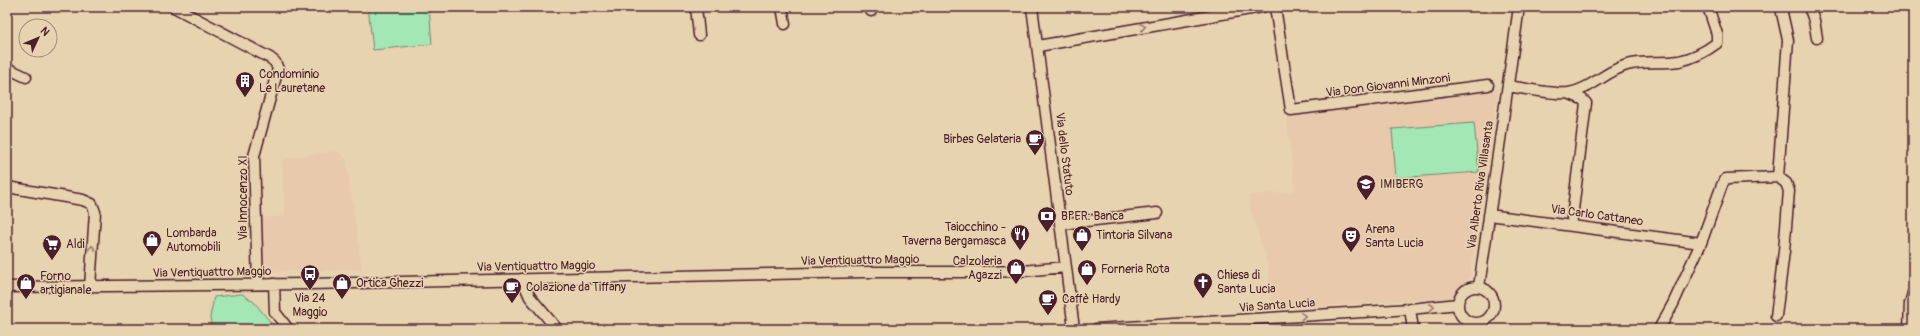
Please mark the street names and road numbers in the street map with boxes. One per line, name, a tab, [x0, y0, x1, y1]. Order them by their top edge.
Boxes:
street label: Via Don Giovanni Minzoni	[1325, 70, 1451, 101]
street label: Via dello Statuto	[1052, 112, 1077, 197]
street label: Via Alberto Riva Villasanta	[1464, 120, 1497, 250]
street label: Via Innocenzo XI	[236, 155, 251, 241]
street label: Via Carlo Cattaneo	[1550, 202, 1645, 229]
street label: Via Ventiquattro Maggio	[801, 252, 920, 269]
street label: Via Ventiquattro Maggio	[477, 258, 596, 275]
street label: Via Ventiquattro Maggio	[153, 264, 272, 281]
street label: Via Santa Lucia	[1239, 295, 1316, 316]

